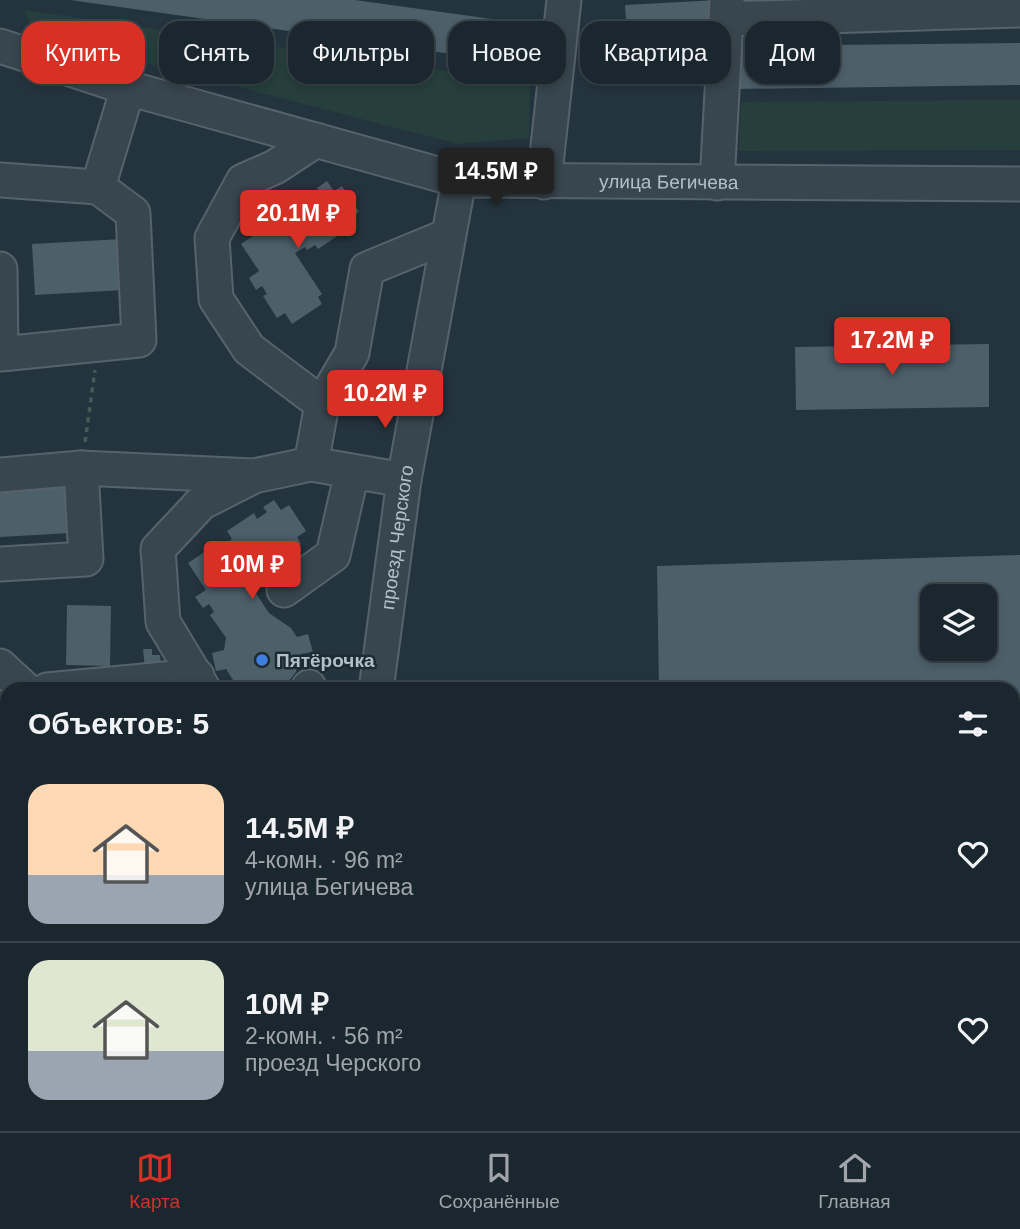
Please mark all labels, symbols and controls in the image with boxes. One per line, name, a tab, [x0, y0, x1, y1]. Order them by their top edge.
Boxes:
chip: Купить	[21, 21, 145, 84]
chip: Снять	[159, 21, 274, 84]
chip: Фильтры	[288, 21, 434, 84]
chip: Новое	[448, 21, 566, 84]
chip: Квартира	[580, 21, 731, 84]
chip: Дом	[745, 21, 840, 84]
pin: 14.5M ₽	[431, 148, 561, 208]
text: 14.5M ₽	[454, 158, 538, 184]
street label: улица Бегичева	[599, 171, 739, 193]
pin: 20.1M ₽	[233, 190, 363, 250]
text: 20.1M ₽	[256, 200, 340, 226]
pin: 17.2M ₽	[827, 318, 957, 377]
text: 17.2M ₽	[850, 327, 934, 353]
pin: 10.2M ₽	[320, 370, 450, 430]
text: 10.2M ₽	[343, 380, 427, 406]
street label: проезд Черского	[377, 463, 418, 611]
pin: 10M ₽	[203, 542, 301, 601]
text: 10M ₽	[220, 551, 284, 577]
map controls	[920, 584, 997, 661]
button: layers	[920, 584, 997, 661]
place label: Пятёрочка	[276, 650, 375, 671]
marker: Пятёрочка	[254, 652, 270, 668]
icon: filters	[954, 705, 992, 743]
text: Объектов: 5	[28, 707, 209, 740]
text: 14.5M ₽	[245, 811, 354, 844]
icon: home	[84, 812, 168, 896]
icon: heart	[954, 835, 992, 873]
text: 4-комн. · 96 m²	[245, 847, 403, 873]
text: улица Бегичева	[245, 874, 413, 900]
text: 10M ₽	[245, 987, 329, 1020]
icon: home	[84, 988, 168, 1072]
icon: heart	[954, 1011, 992, 1049]
text: 2-комн. · 56 m²	[245, 1023, 403, 1049]
text: проезд Черского	[245, 1050, 421, 1076]
tab: Карта	[129, 1149, 180, 1213]
tab: Сохранённые	[439, 1149, 560, 1213]
tab: Главная	[818, 1149, 891, 1213]

